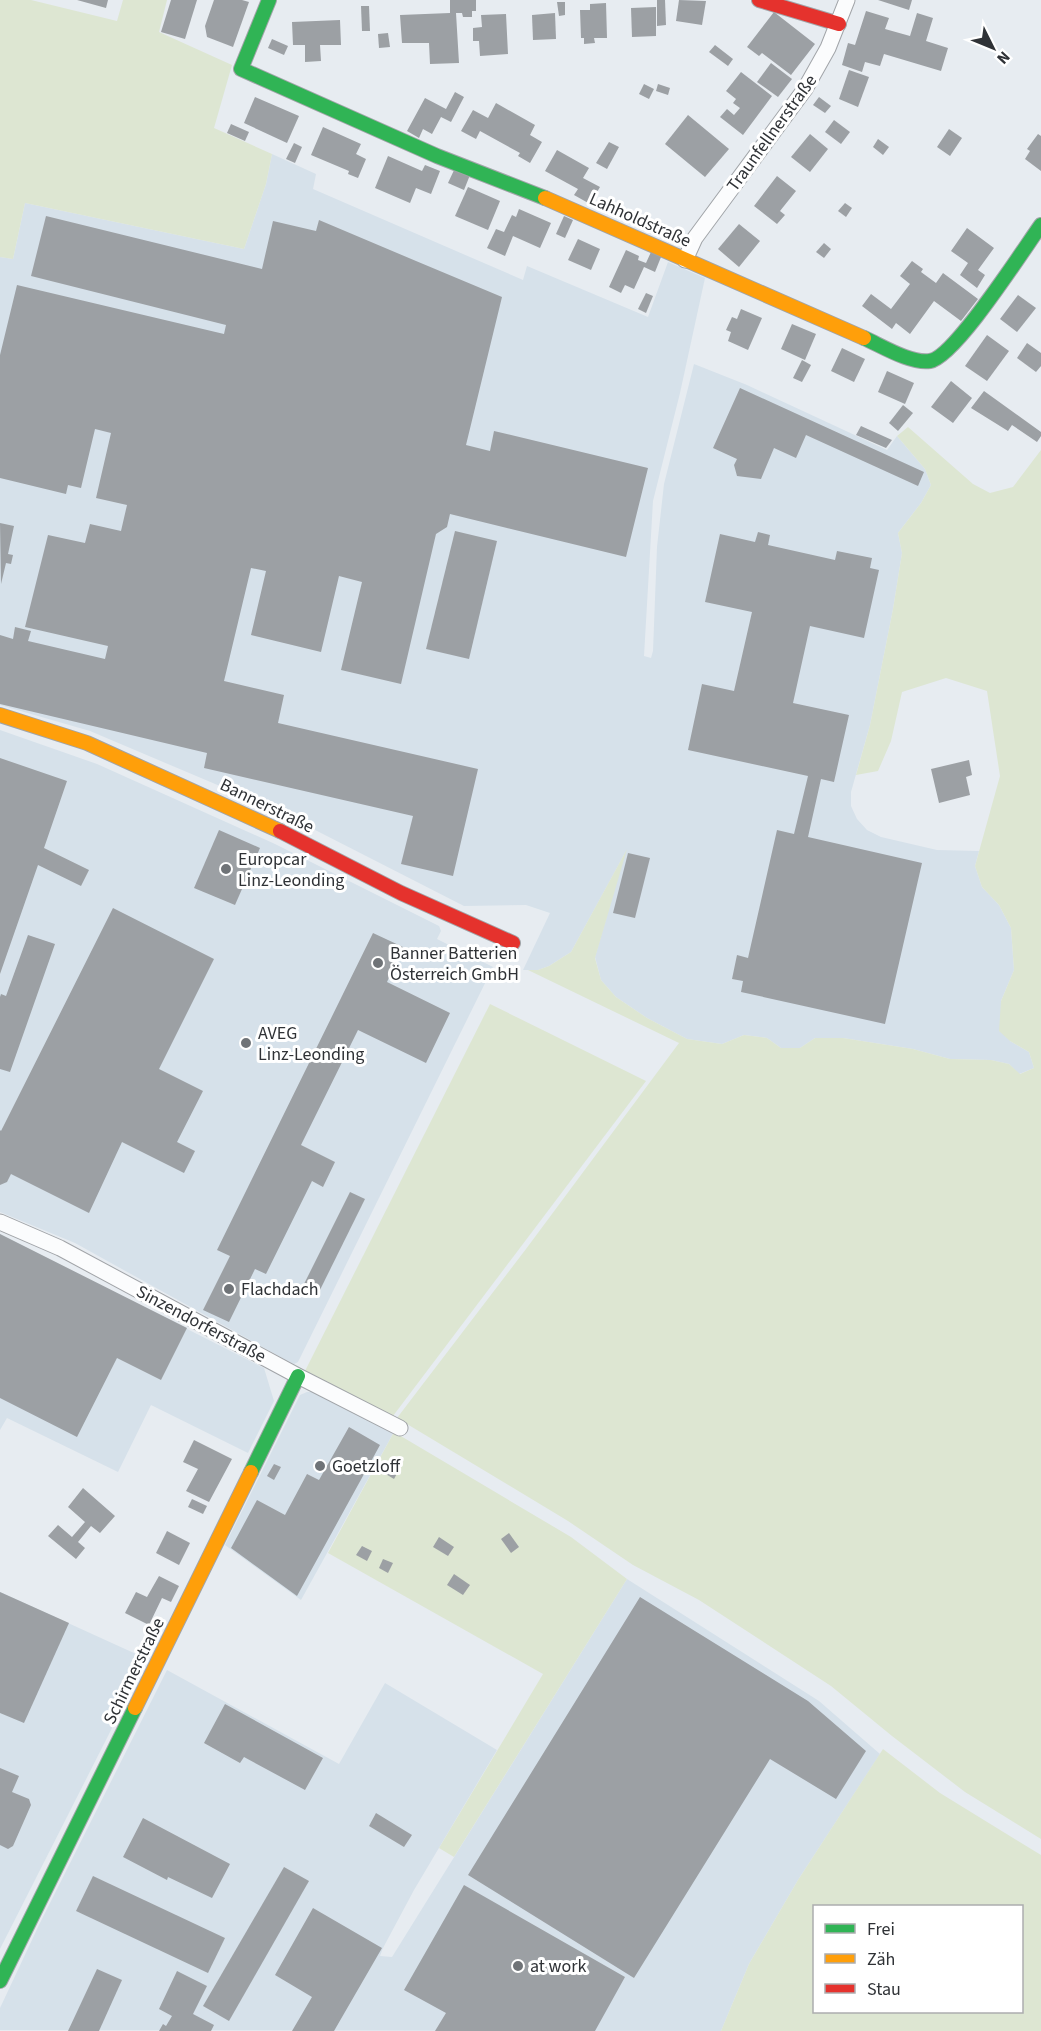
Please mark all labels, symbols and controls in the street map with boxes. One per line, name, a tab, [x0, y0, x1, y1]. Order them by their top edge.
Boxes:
north arrow	[963, 18, 1023, 78]
text: N	[992, 46, 1015, 69]
street label: Traunfellnerstraße	[721, 69, 823, 197]
street label: Lahholdstraße	[585, 186, 695, 254]
street label: Bannerstraße	[216, 772, 318, 840]
place label: Europcar Linz-Leonding	[238, 847, 344, 893]
marker: Europcar Linz-Leonding	[219, 862, 233, 876]
place label: Banner Batterien Österreich GmbH	[390, 941, 519, 987]
marker: Banner Batterien Österreich GmbH	[371, 956, 385, 970]
place label: AVEG Linz-Leonding	[258, 1021, 364, 1067]
marker: AVEG Linz-Leonding	[239, 1036, 253, 1050]
place label: Flachdach	[241, 1277, 319, 1302]
street label: Sinzendorferstraße	[132, 1279, 270, 1369]
marker: Flachdach	[222, 1282, 236, 1296]
place label: Goetzloff	[332, 1454, 401, 1479]
marker: Goetzloff	[313, 1459, 327, 1473]
street label: Schirmerstraße	[97, 1613, 171, 1729]
legend	[813, 1905, 1023, 2013]
text: Frei	[867, 1917, 895, 1942]
text: Zäh	[867, 1947, 895, 1972]
place label: at work	[530, 1954, 586, 1979]
marker: at work	[511, 1959, 525, 1973]
text: Stau	[867, 1977, 901, 2002]

